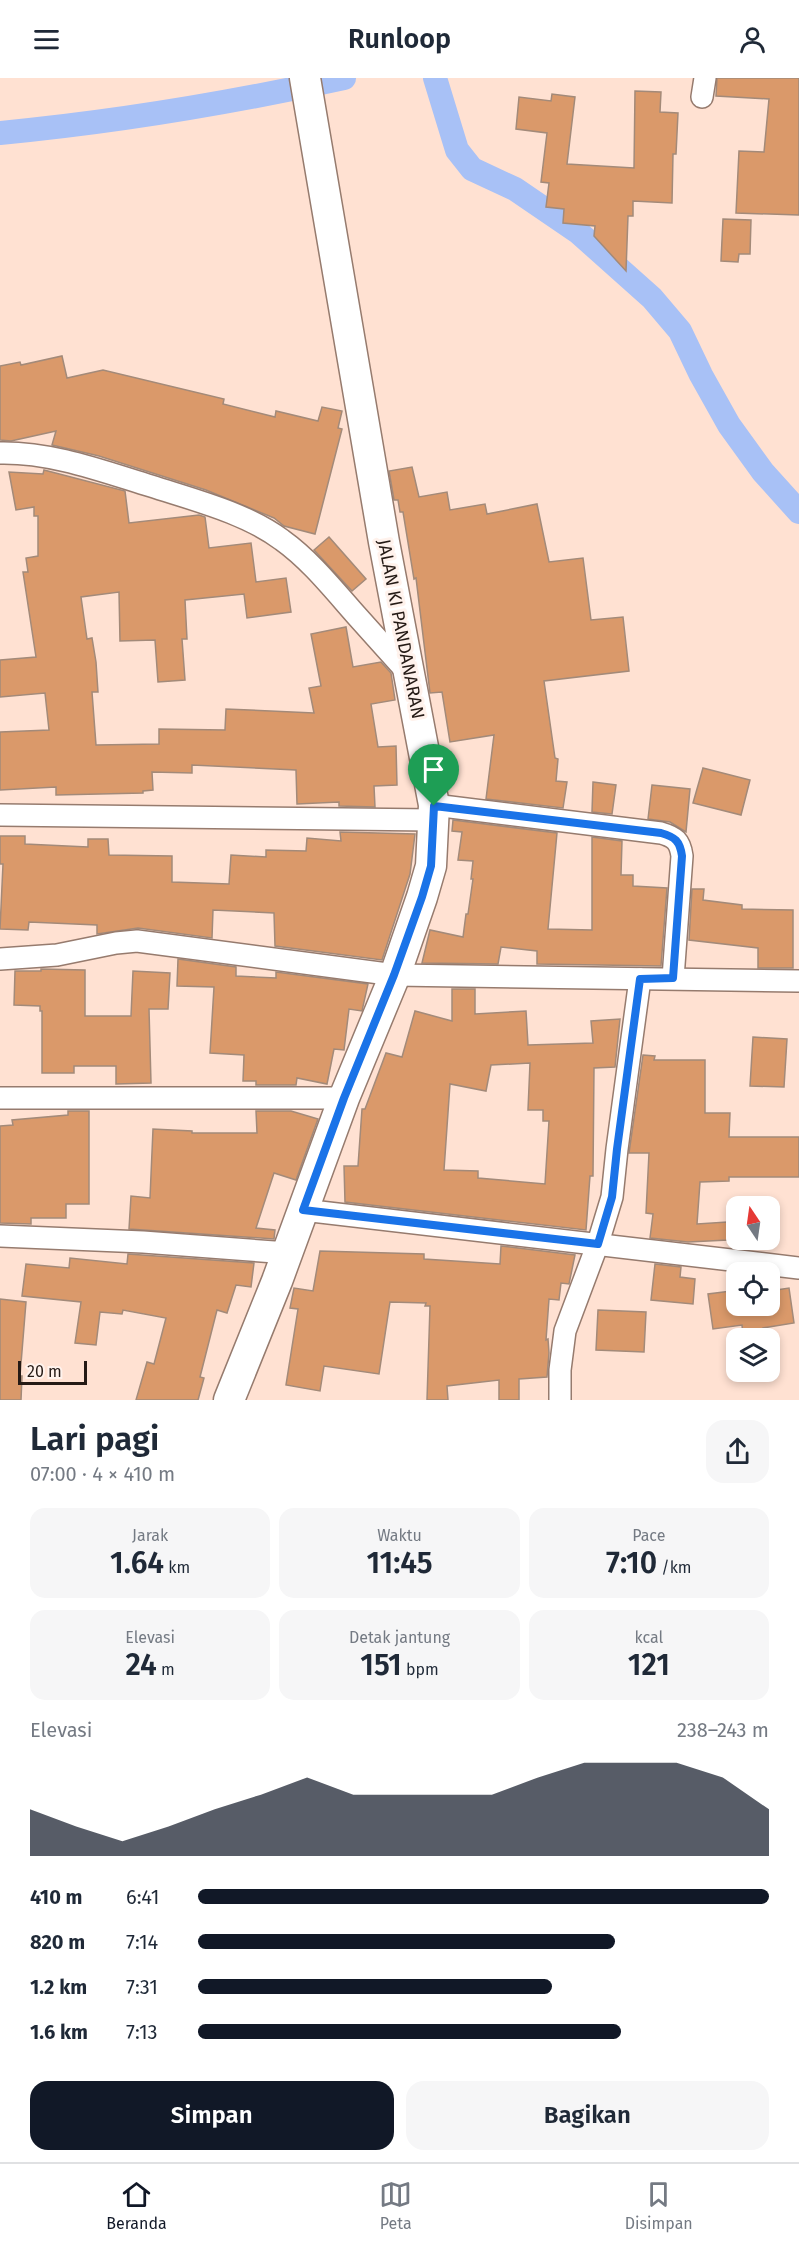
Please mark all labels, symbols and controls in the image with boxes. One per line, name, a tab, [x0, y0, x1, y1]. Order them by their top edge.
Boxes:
icon: menu	[30, 23, 63, 56]
text: Runloop	[348, 23, 451, 55]
icon: person	[736, 23, 769, 56]
street label: JALAN KI PANDANARAN	[373, 537, 429, 721]
pin	[408, 744, 459, 806]
icon: arrive	[417, 753, 450, 786]
north arrow	[726, 1196, 780, 1250]
map controls	[726, 1196, 780, 1382]
button: locate	[726, 1262, 780, 1316]
button: layers	[726, 1328, 780, 1382]
scale bar	[18, 1358, 87, 1386]
text: 20 m	[27, 1362, 62, 1381]
text: Lari pagi	[30, 1419, 159, 1459]
button: share	[706, 1420, 769, 1483]
text: 07:00 · 4 × 410 m	[30, 1462, 175, 1486]
text: Jarak	[132, 1526, 168, 1545]
text: Waktu	[377, 1526, 422, 1545]
text: Pace	[632, 1526, 665, 1545]
text: 1.64	[110, 1545, 164, 1581]
text: 11:45	[366, 1545, 433, 1581]
text: 7:10	[606, 1545, 657, 1581]
text: km	[164, 1558, 190, 1577]
text: /km	[657, 1558, 692, 1577]
text: Elevasi	[125, 1628, 175, 1647]
text: Detak jantung	[349, 1628, 450, 1647]
text: kcal	[634, 1628, 663, 1647]
text: 24	[126, 1647, 157, 1683]
text: 151	[360, 1647, 402, 1683]
text: 121	[628, 1647, 670, 1683]
text: m	[157, 1660, 175, 1679]
text: bpm	[402, 1660, 439, 1679]
text: Elevasi	[30, 1718, 92, 1742]
text: 238–243 m	[677, 1718, 769, 1742]
text: 410 m	[30, 1885, 82, 1909]
text: 6:41	[126, 1885, 160, 1909]
text: 820 m	[30, 1930, 85, 1954]
text: 7:14	[126, 1930, 158, 1954]
text: 1.2 km	[30, 1975, 87, 1999]
text: 7:31	[126, 1975, 158, 1999]
text: 1.6 km	[30, 2020, 88, 2044]
text: 7:13	[126, 2020, 158, 2044]
button: Simpan	[30, 2081, 394, 2150]
button: Bagikan	[406, 2081, 769, 2150]
tab: Beranda	[106, 2178, 167, 2233]
tab: Peta	[379, 2178, 412, 2233]
tab: Disimpan	[625, 2178, 693, 2233]

